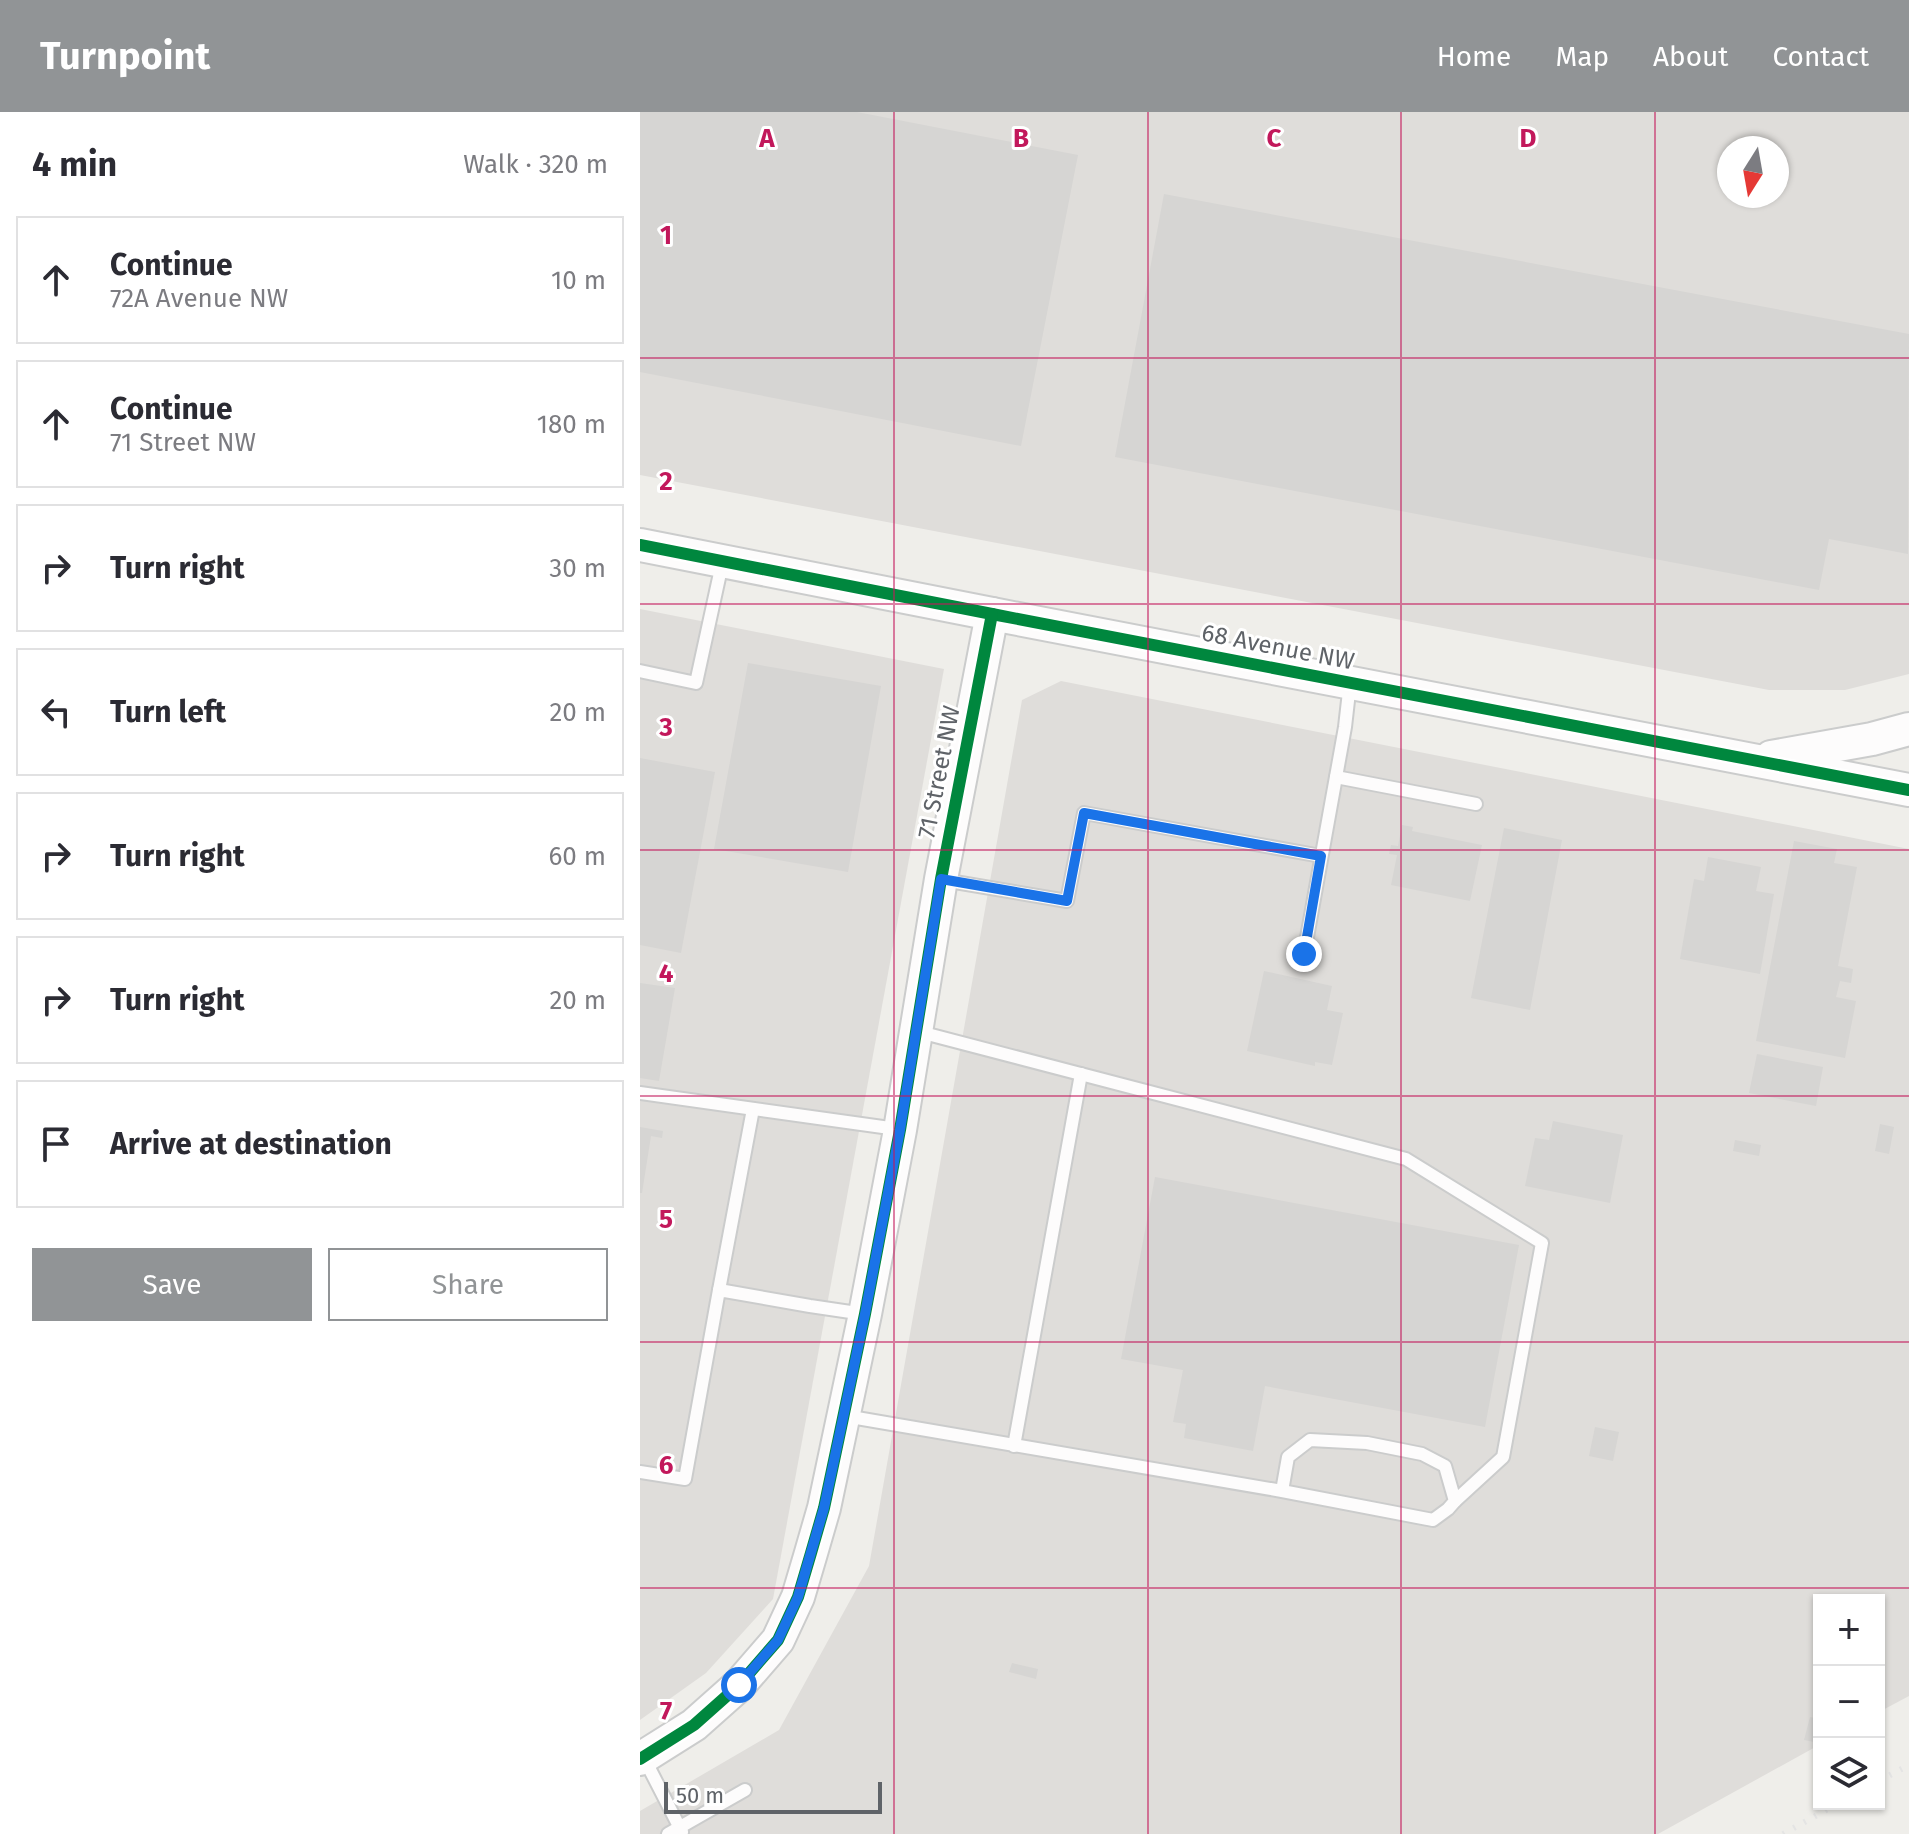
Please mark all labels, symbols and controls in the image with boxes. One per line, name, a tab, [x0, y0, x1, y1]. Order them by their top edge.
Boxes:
text: Turnpoint	[40, 33, 210, 79]
text: Home	[1437, 40, 1511, 73]
text: Map	[1555, 40, 1609, 73]
text: About	[1653, 40, 1728, 73]
text: Contact	[1772, 40, 1869, 73]
text: A	[758, 123, 775, 154]
text: B	[1013, 123, 1029, 154]
text: C	[1267, 123, 1282, 154]
text: D	[1520, 123, 1537, 154]
north arrow	[1717, 136, 1789, 208]
text: 4 min	[32, 144, 117, 185]
text: Walk · 320 m	[463, 149, 608, 180]
text: 1	[660, 220, 672, 251]
text: Continue	[110, 247, 233, 283]
icon: ahead	[34, 258, 78, 302]
text: 10 m	[551, 265, 606, 296]
text: 72A Avenue NW	[110, 283, 288, 314]
text: Continue	[110, 391, 233, 427]
icon: ahead	[34, 402, 78, 446]
text: 180 m	[537, 409, 606, 440]
text: 71 Street NW	[110, 427, 256, 458]
text: 2	[659, 466, 673, 497]
icon: right	[34, 546, 78, 590]
text: Turn right	[110, 550, 245, 586]
text: 30 m	[549, 553, 606, 584]
street label: 68 Avenue NW	[1199, 619, 1357, 676]
icon: left	[34, 690, 78, 734]
text: Turn left	[110, 694, 226, 730]
text: 20 m	[549, 697, 606, 728]
street label: 71 Street NW	[912, 703, 966, 841]
text: 3	[658, 712, 673, 743]
icon: right	[34, 834, 78, 878]
text: Turn right	[110, 838, 245, 874]
text: 60 m	[548, 841, 606, 872]
route end	[1286, 936, 1322, 972]
text: 4	[659, 958, 674, 989]
icon: right	[34, 978, 78, 1022]
text: Turn right	[110, 982, 245, 1018]
text: 20 m	[549, 985, 606, 1016]
icon: arrive	[34, 1122, 78, 1166]
text: Arrive at destination	[110, 1126, 392, 1162]
text: 5	[659, 1204, 673, 1235]
button: Save	[32, 1248, 312, 1321]
button: Share	[328, 1248, 608, 1321]
text: 6	[659, 1450, 674, 1481]
map controls	[1813, 1594, 1885, 1810]
button: +	[1813, 1594, 1885, 1666]
button: −	[1813, 1666, 1885, 1738]
route start	[721, 1667, 757, 1703]
text: 7	[660, 1696, 672, 1727]
button: layers	[1813, 1738, 1885, 1810]
scale bar	[664, 1778, 882, 1814]
text: 50 m	[676, 1782, 724, 1809]

